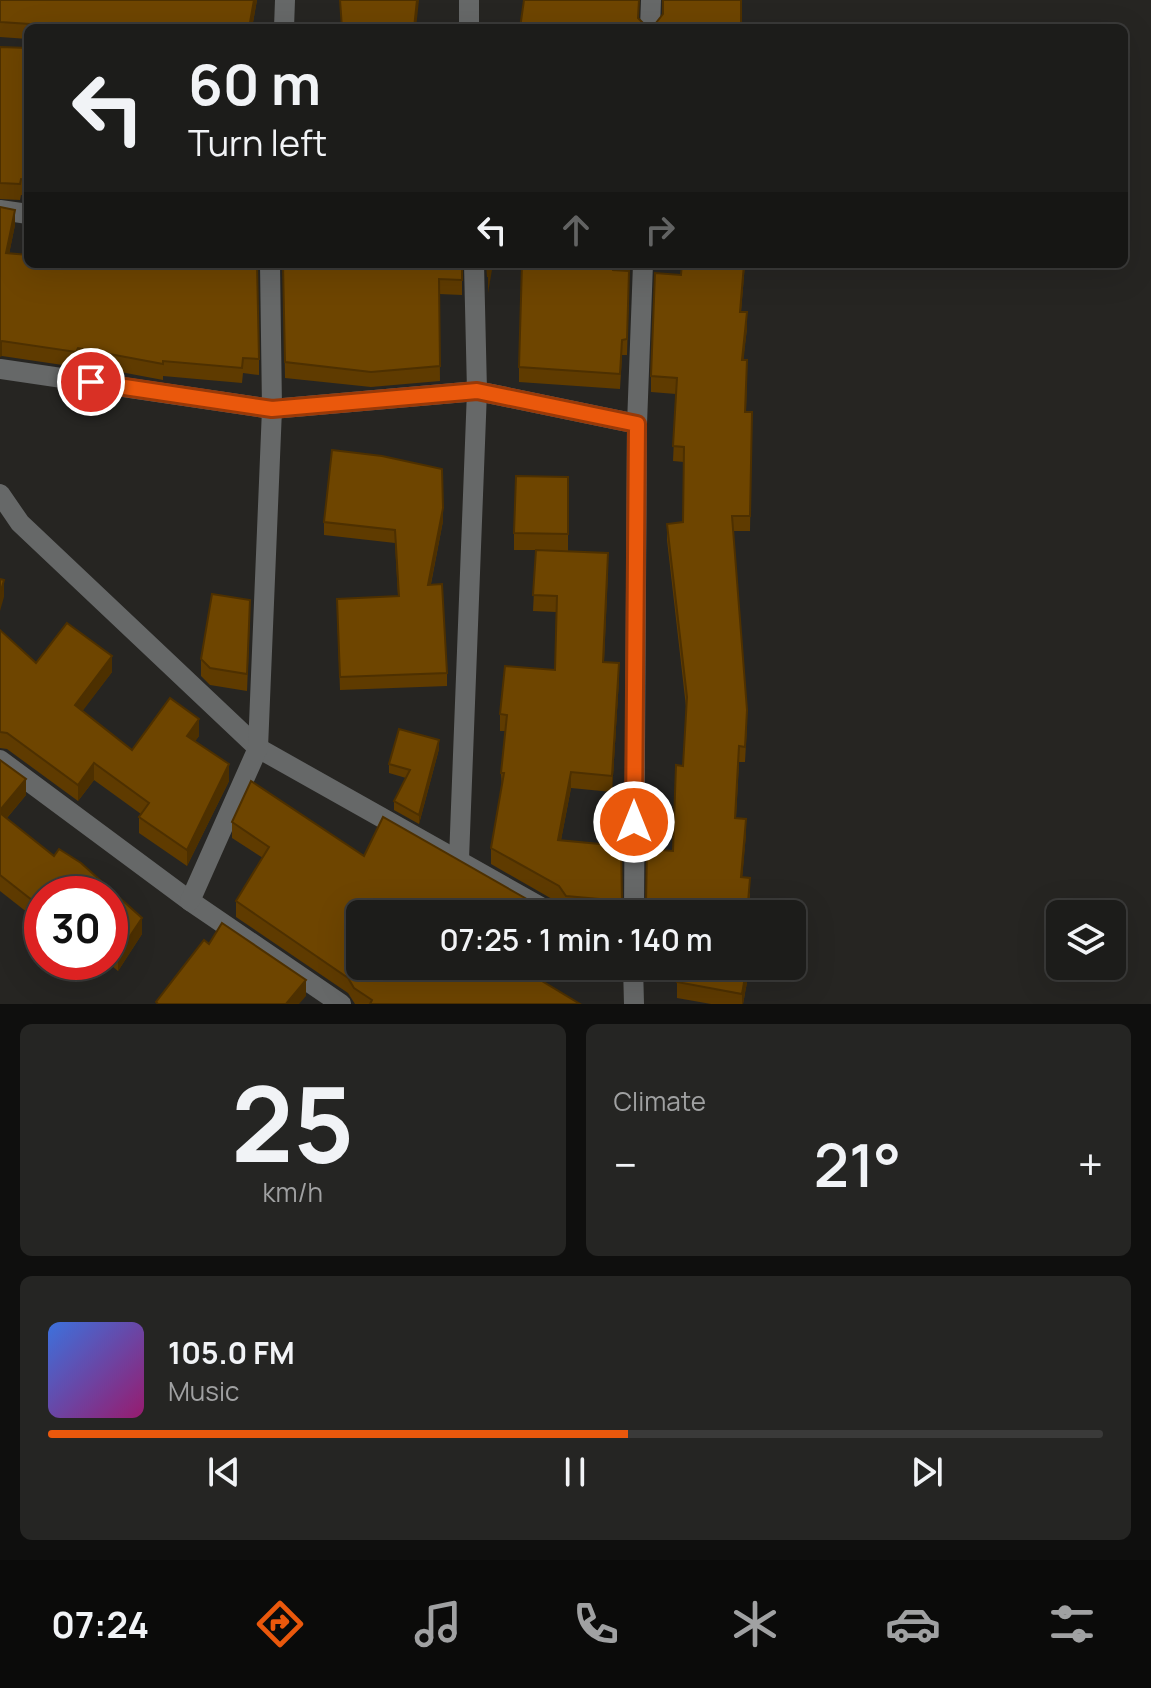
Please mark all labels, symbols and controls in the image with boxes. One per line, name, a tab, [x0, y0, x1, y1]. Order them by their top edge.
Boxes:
text: 60 m	[188, 45, 321, 122]
icon: left	[56, 56, 160, 160]
text: Turn left	[188, 118, 327, 167]
icon: left	[470, 208, 514, 252]
icon: ahead	[554, 208, 598, 252]
icon: right	[638, 208, 682, 252]
pin	[57, 348, 125, 416]
icon: arrive	[69, 360, 113, 404]
position arrow	[592, 780, 676, 864]
speed limit sign: 30	[24, 876, 128, 980]
map controls	[1046, 900, 1126, 980]
button: layers	[1046, 900, 1126, 980]
text: 07:25 · 1 min · 140 m	[439, 919, 713, 960]
text: 25	[231, 1051, 354, 1193]
text: Climate	[614, 1083, 706, 1119]
text: 21°	[814, 1123, 901, 1205]
text: −	[614, 1134, 637, 1194]
text: +	[1078, 1134, 1103, 1194]
text: km/h	[263, 1174, 323, 1210]
text: 105.0 FM	[168, 1332, 295, 1373]
text: Music	[168, 1373, 239, 1409]
icon: previous	[202, 1450, 246, 1494]
icon: pause	[553, 1450, 597, 1494]
icon: next	[905, 1450, 949, 1494]
icon: directions	[252, 1596, 308, 1652]
icon: music	[410, 1596, 466, 1652]
icon: phone	[568, 1596, 624, 1652]
icon: climate	[727, 1596, 783, 1652]
icon: car	[885, 1596, 941, 1652]
icon: filters	[1044, 1596, 1100, 1652]
text: 07:24	[51, 1600, 149, 1649]

